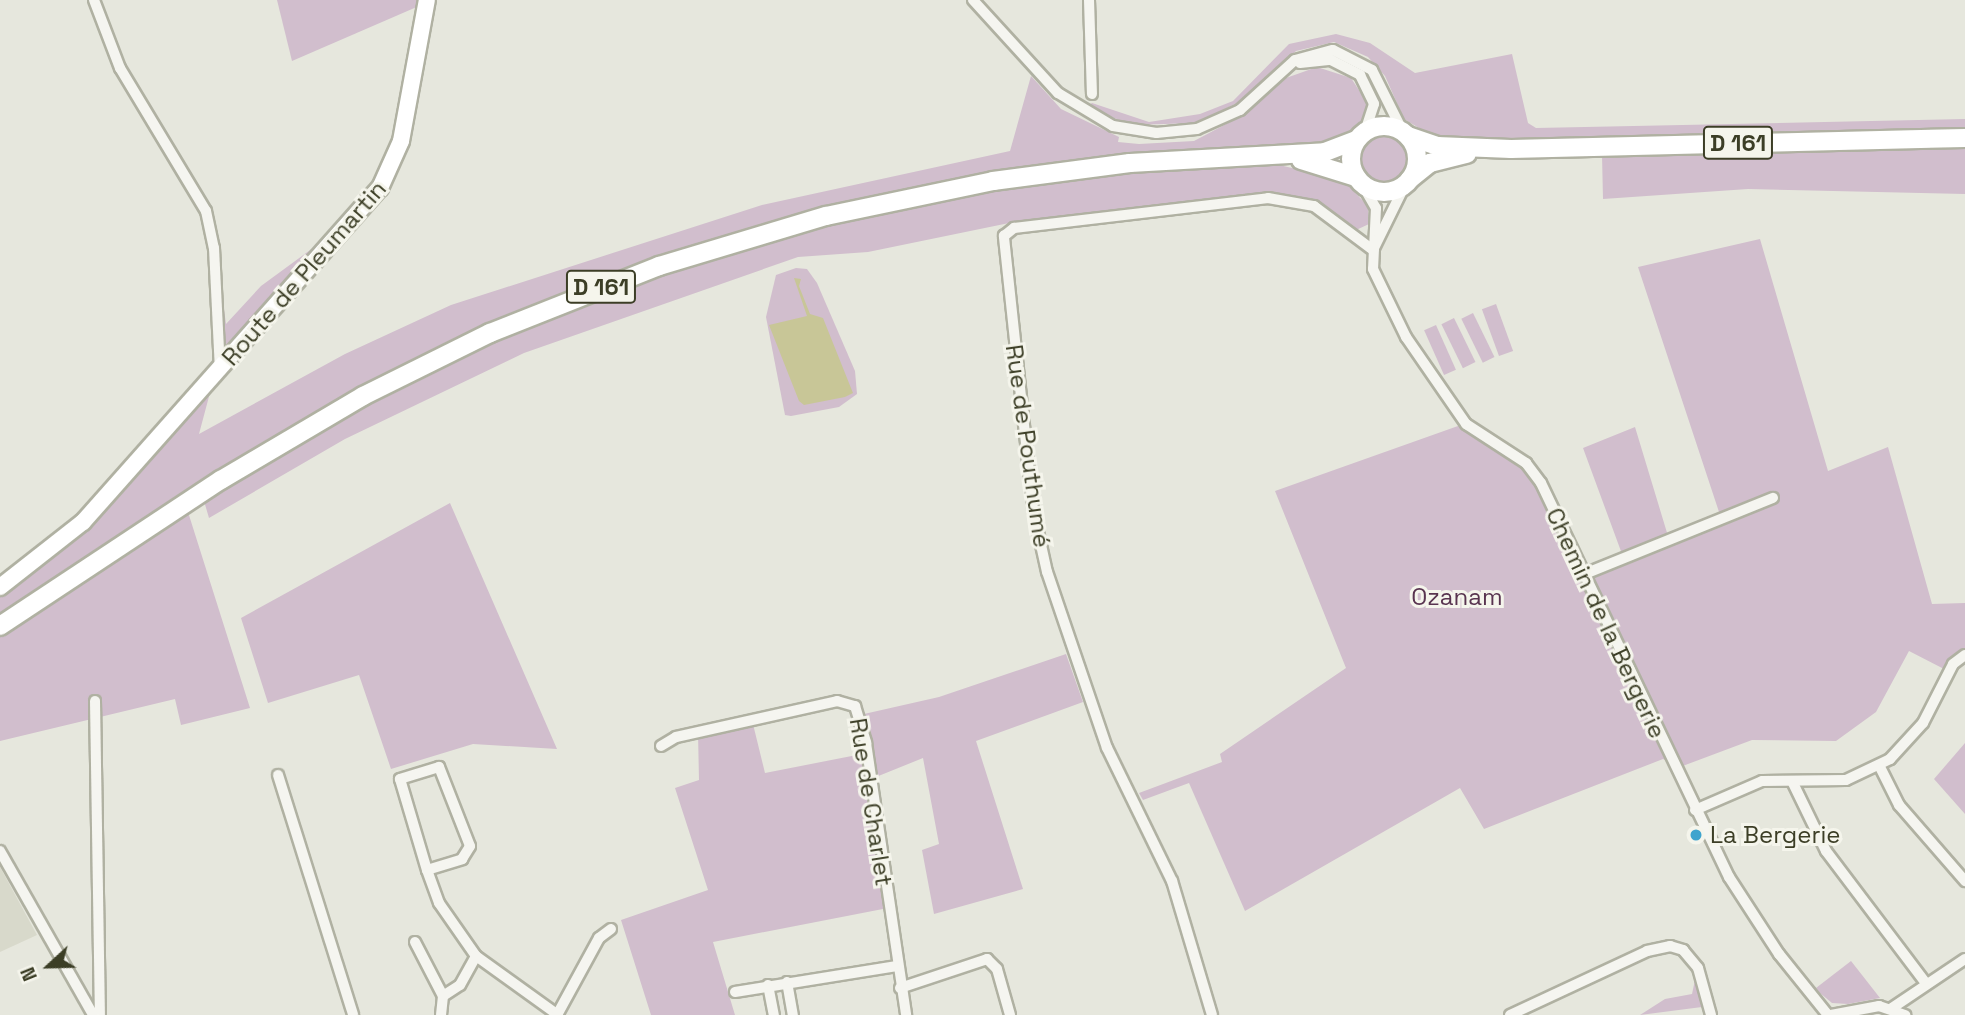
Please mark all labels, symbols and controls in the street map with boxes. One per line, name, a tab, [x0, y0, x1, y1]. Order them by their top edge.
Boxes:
road number: D 161	[1701, 124, 1775, 162]
street label: Route de Pleumartin	[216, 175, 392, 371]
road number: D 161	[564, 268, 638, 306]
street label: Rue de Pouthumé	[999, 343, 1057, 549]
street label: Chemin de la Bergerie	[1540, 503, 1672, 743]
park label: Ozanam	[1411, 583, 1503, 611]
street label: Rue de Charlet	[844, 716, 898, 888]
place label: La Bergerie	[1710, 821, 1841, 849]
marker: La Bergerie	[1688, 827, 1704, 843]
north arrow	[14, 931, 84, 1001]
text: N	[15, 963, 43, 985]

